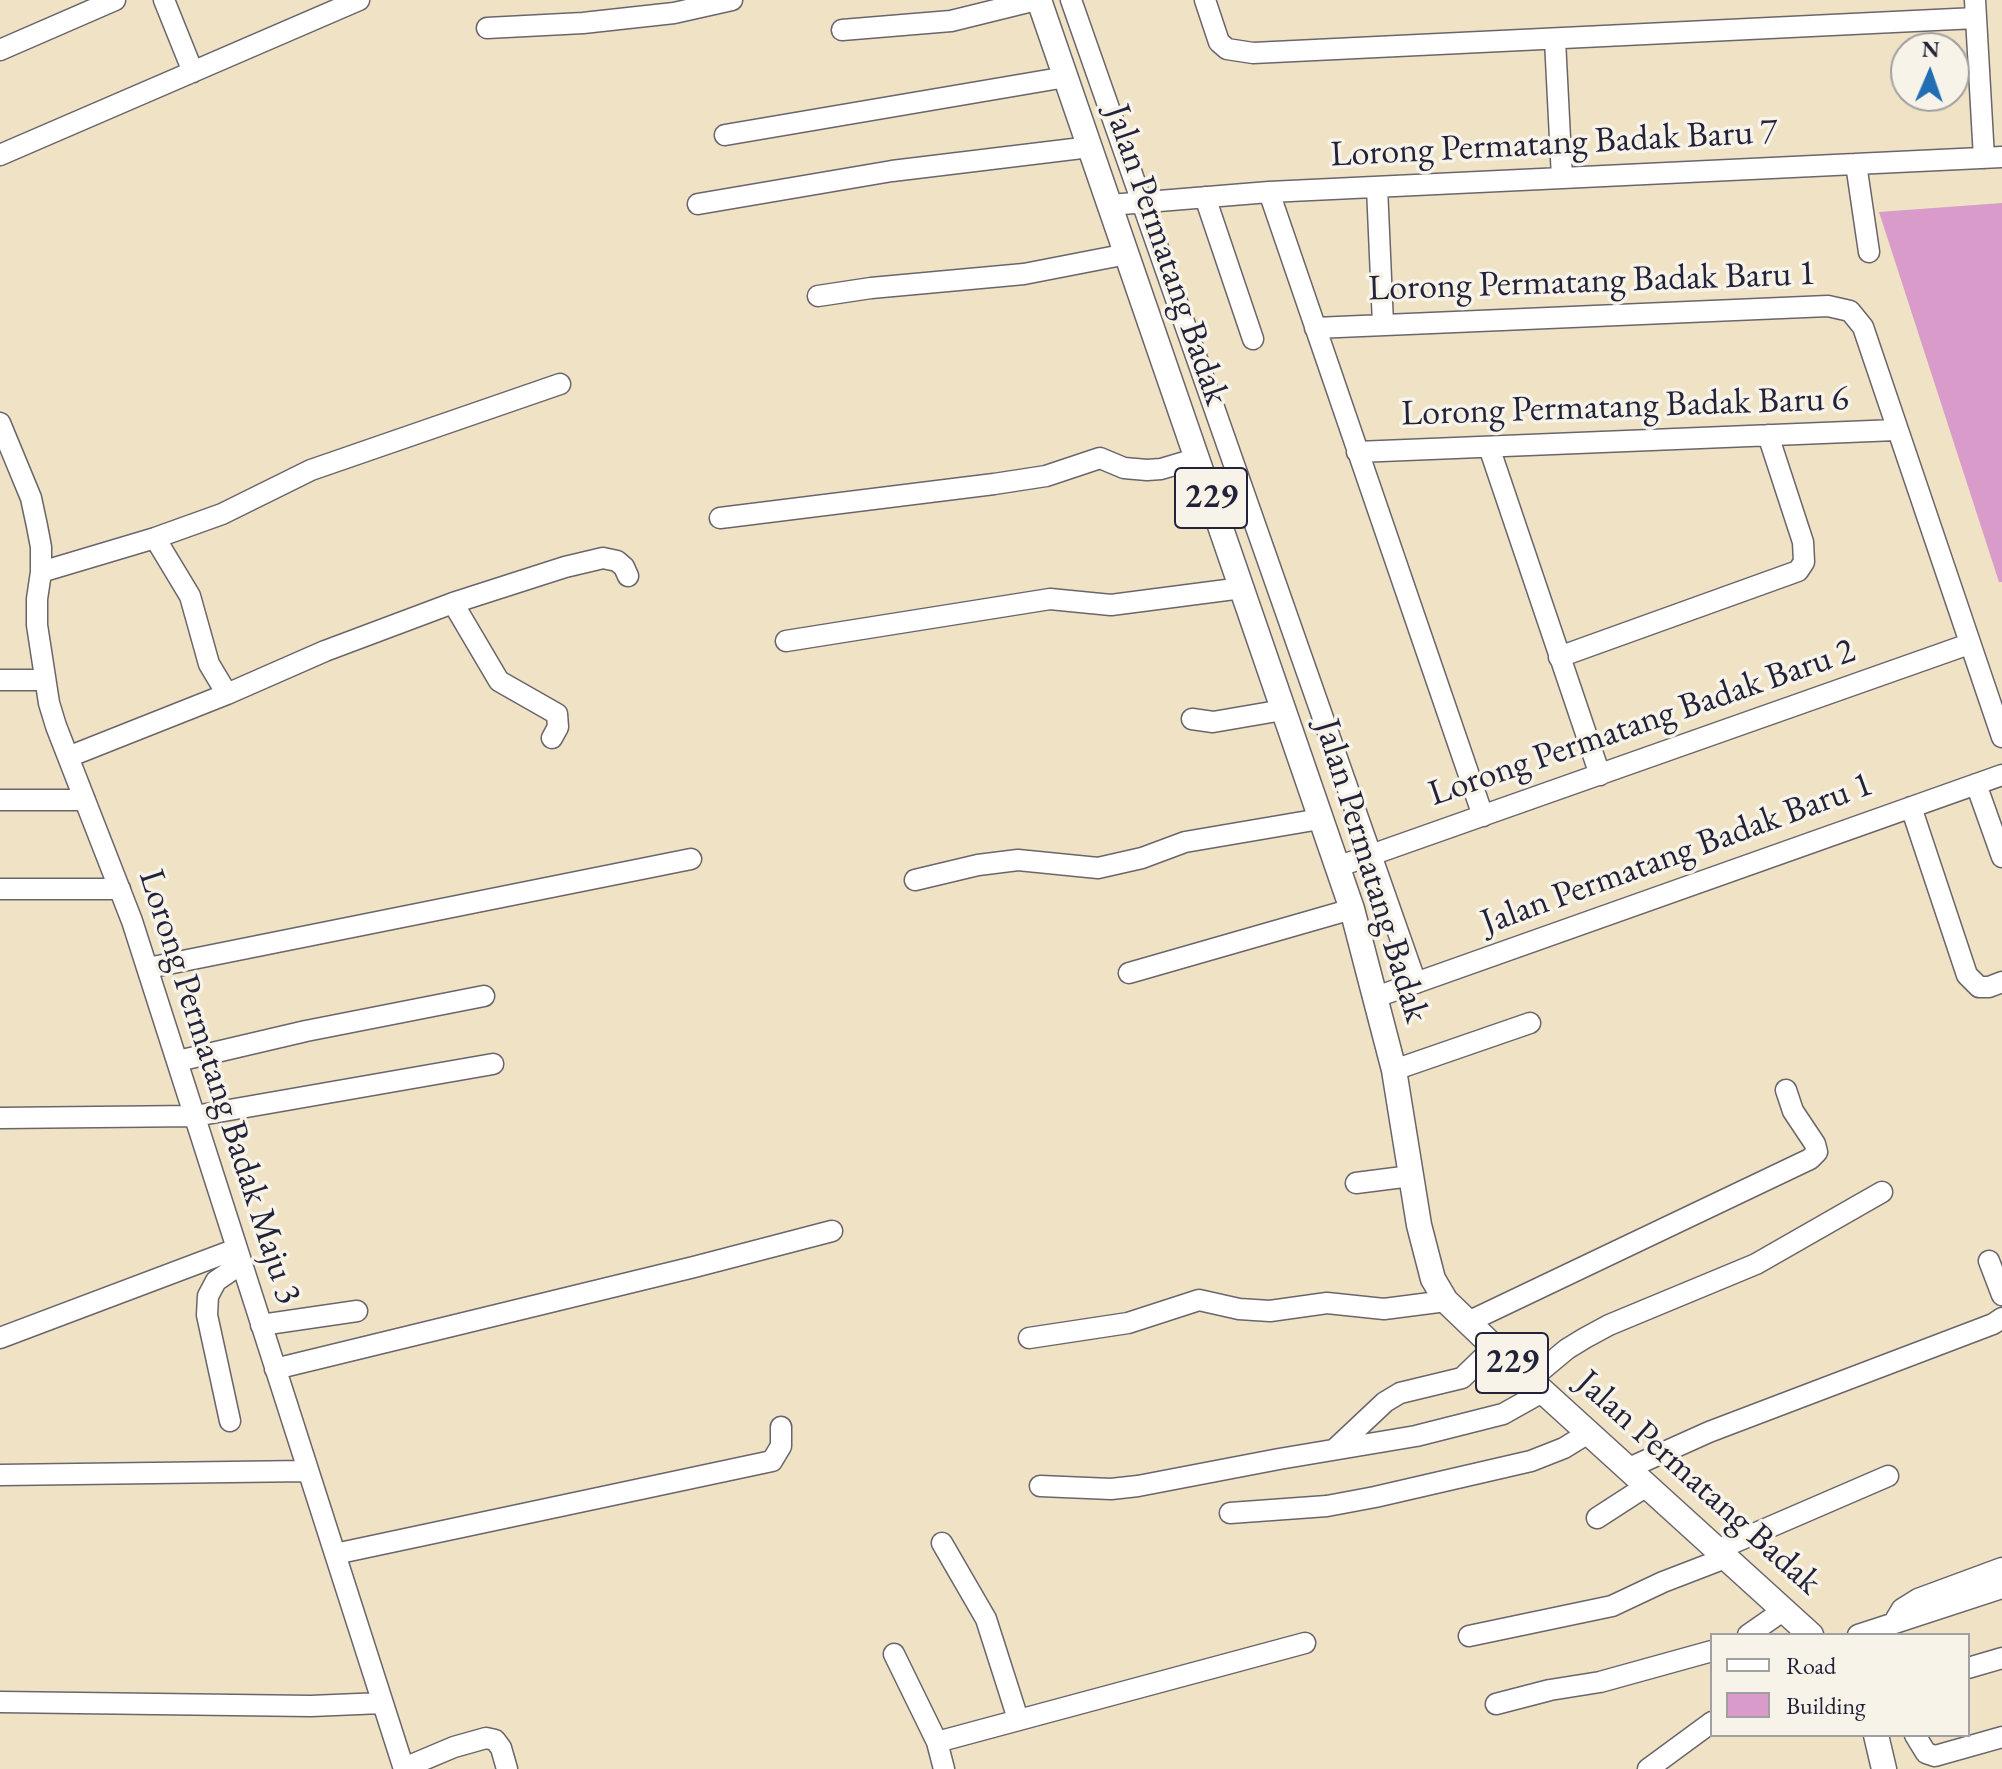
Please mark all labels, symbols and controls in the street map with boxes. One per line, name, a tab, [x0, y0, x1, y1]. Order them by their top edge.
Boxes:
north arrow	[1890, 32, 1970, 112]
text: N	[1921, 35, 1940, 64]
street label: Jalan Permatang Badak	[1094, 99, 1238, 411]
street label: Lorong Permatang Badak Baru 7	[1329, 111, 1779, 177]
street label: Lorong Permatang Badak Baru 1	[1368, 253, 1816, 311]
street label: Lorong Permatang Badak Baru 6	[1401, 378, 1849, 436]
road number: 229	[1175, 468, 1247, 528]
street label: Lorong Permatang Badak Baru 2	[1423, 630, 1861, 816]
street label: Jalan Permatang Badak	[1304, 714, 1438, 1028]
street label: Jalan Permatang Badak Baru 1	[1476, 763, 1878, 945]
street label: Lorong Permatang Badak Maju 3	[128, 864, 310, 1310]
road number: 229	[1476, 1333, 1548, 1393]
street label: Jalan Permatang Badak	[1567, 1362, 1829, 1604]
legend	[1710, 1633, 1970, 1737]
text: Road	[1786, 1650, 1836, 1681]
text: Building	[1786, 1690, 1866, 1721]

